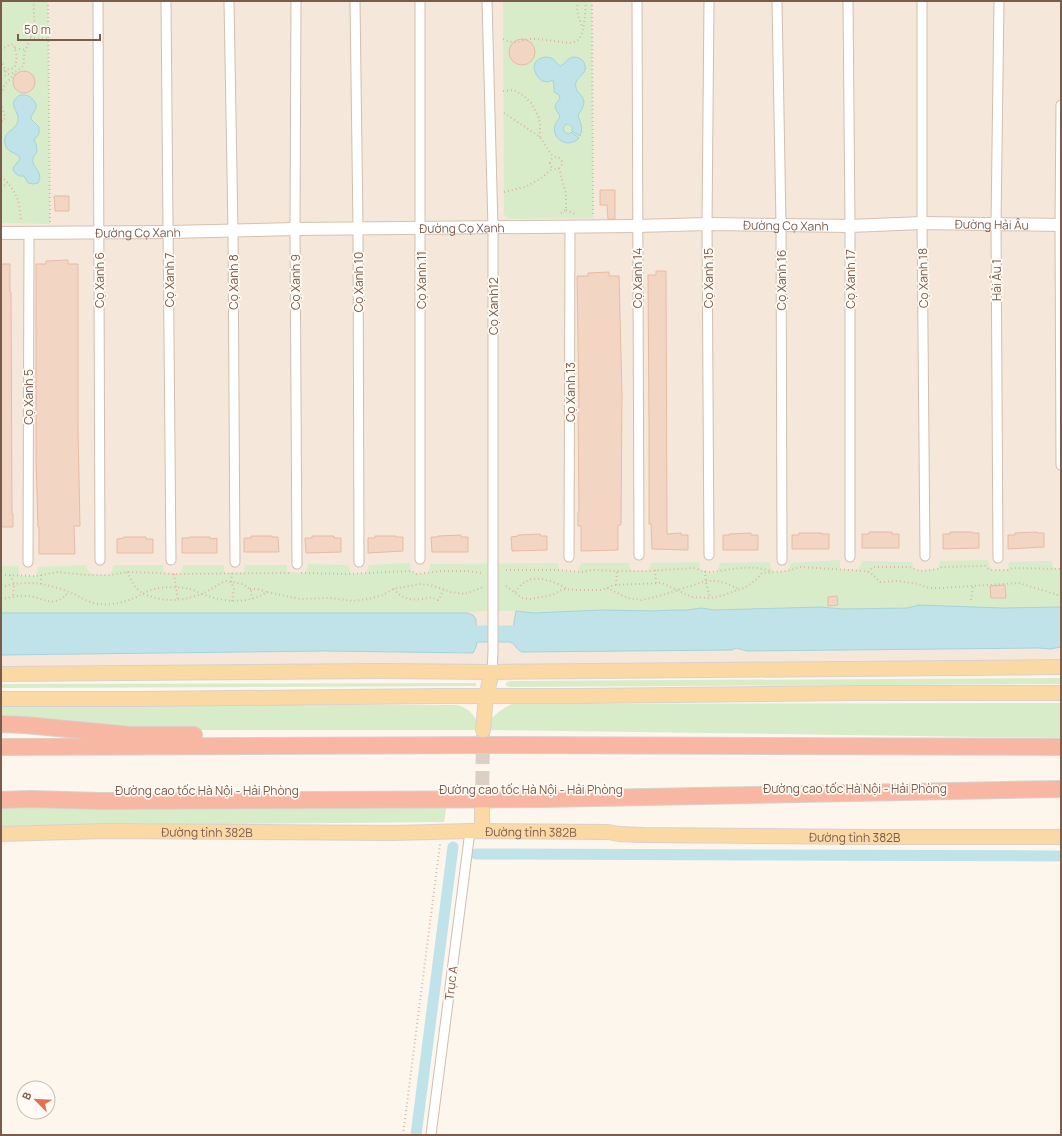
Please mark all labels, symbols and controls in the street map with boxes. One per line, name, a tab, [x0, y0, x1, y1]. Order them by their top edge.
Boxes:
scale bar	[18, 16, 100, 42]
text: 50 m	[24, 21, 51, 38]
street label: Đường Hải Âu	[955, 215, 1029, 233]
street label: Đường Cọ Xanh	[743, 216, 829, 234]
street label: Đường Cọ Xanh	[419, 219, 505, 236]
street label: Đường Cọ Xanh	[95, 223, 181, 241]
street label: Cọ Xanh 14	[629, 248, 646, 308]
street label: Cọ Xanh 15	[700, 248, 717, 308]
street label: Cọ Xanh 18	[914, 248, 932, 308]
street label: Cọ Xanh 17	[842, 249, 859, 309]
street label: Cọ Xanh 16	[773, 250, 790, 310]
street label: Cọ Xanh 11	[413, 251, 430, 309]
street label: Cọ Xanh 6	[91, 252, 108, 308]
street label: Cọ Xanh 10	[350, 252, 367, 312]
street label: Cọ Xanh 7	[161, 253, 178, 307]
street label: Cọ Xanh 8	[225, 254, 242, 310]
street label: Cọ Xanh 9	[287, 254, 304, 310]
street label: Hải Âu 1	[988, 259, 1005, 301]
street label: Cọ Xanh12	[485, 277, 502, 335]
street label: Cọ Xanh 13	[562, 362, 579, 422]
street label: Cọ Xanh 5	[20, 369, 37, 425]
street label: Đường cao tốc Hà Nội - Hải Phòng	[763, 780, 947, 797]
street label: Đường cao tốc Hà Nội - Hải Phòng	[439, 781, 623, 798]
street label: Đường cao tốc Hà Nội - Hải Phòng	[115, 782, 299, 799]
street label: Đường tỉnh 382B	[161, 823, 253, 841]
street label: Đường tỉnh 382B	[485, 823, 577, 840]
street label: Đường tỉnh 382B	[809, 828, 900, 846]
street label: Trục A	[440, 964, 462, 1001]
north arrow	[16, 1080, 56, 1120]
text: B	[18, 1089, 35, 1102]

